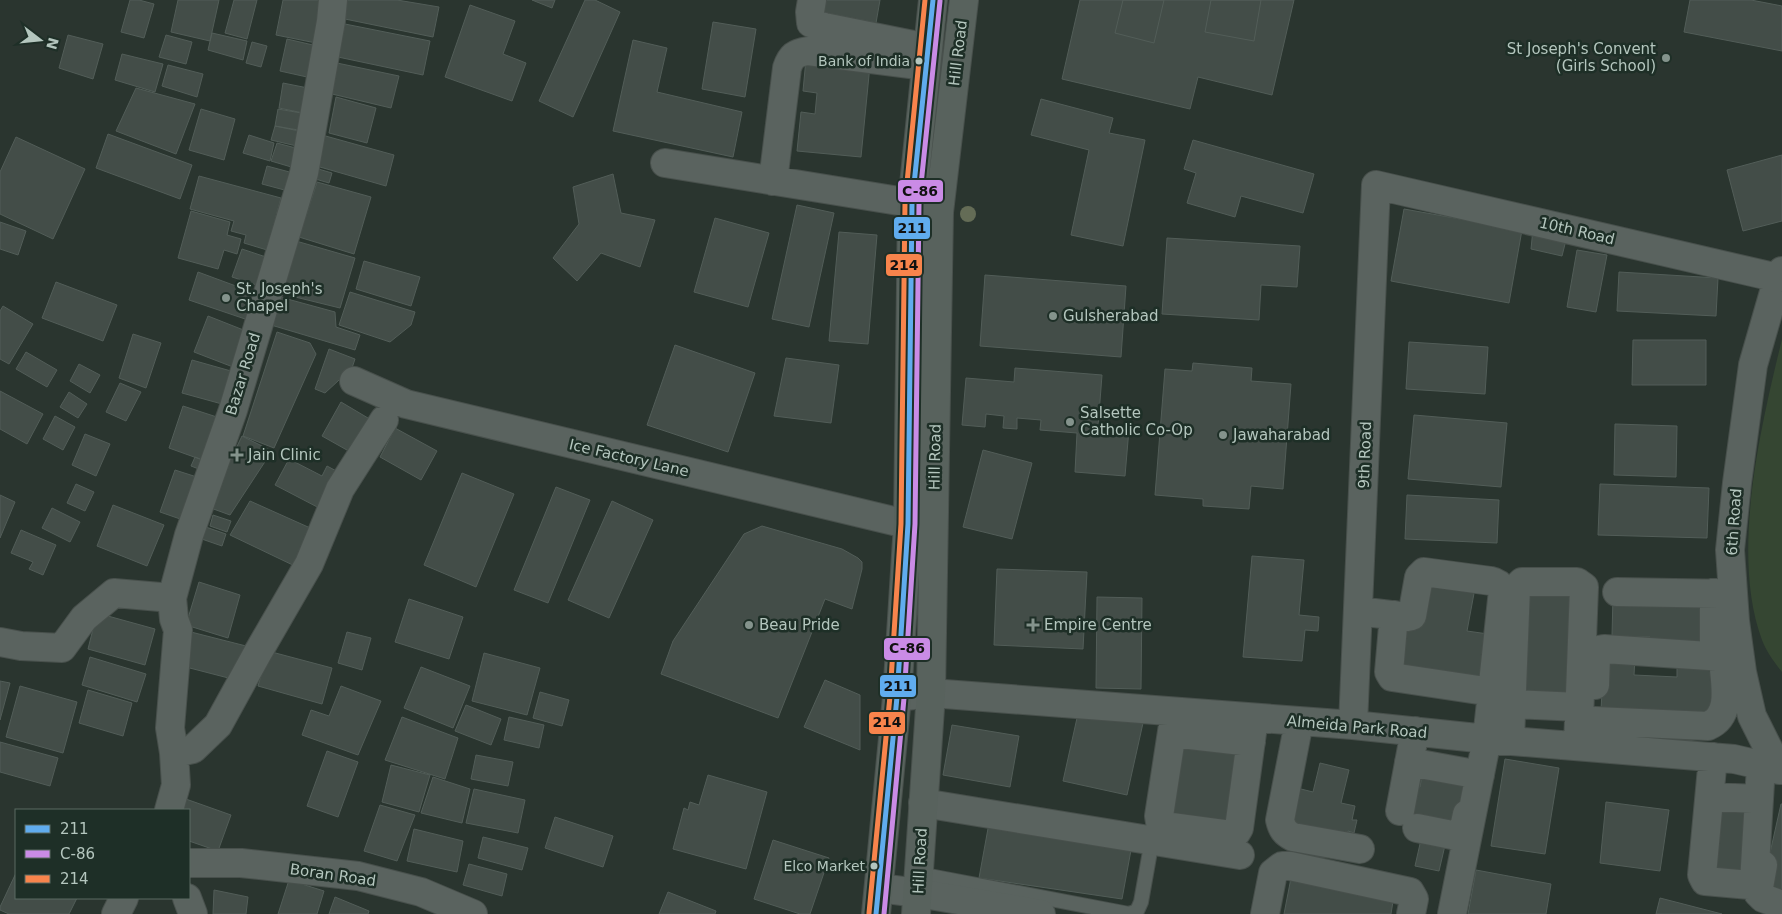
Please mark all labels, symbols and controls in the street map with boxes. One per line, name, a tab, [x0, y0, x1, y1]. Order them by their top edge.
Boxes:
north arrow	[15, 15, 65, 65]
street label: Hill Road	[945, 19, 971, 87]
text: N	[43, 36, 62, 51]
place label: St Joseph's Convent (Girls School)	[1507, 40, 1656, 75]
marker: St Joseph's Convent (Girls School)	[1660, 52, 1672, 64]
place label: Bank of India	[818, 53, 910, 69]
marker: Bank of India	[914, 56, 924, 66]
line badge: C-86	[897, 179, 944, 203]
text: C-86	[902, 183, 938, 199]
street label: 10th Road	[1538, 214, 1616, 248]
line badge: 211	[893, 216, 931, 240]
text: 211	[897, 220, 927, 236]
line badge: 214	[885, 253, 923, 277]
text: 214	[889, 257, 919, 273]
place label: St. Joseph's Chapel	[236, 280, 323, 315]
marker: St. Joseph's Chapel	[220, 292, 232, 304]
place label: Gulsherabad	[1063, 307, 1158, 325]
marker: Gulsherabad	[1047, 310, 1059, 322]
street label: Bazar Road	[222, 331, 264, 417]
place label: Salsette Catholic Co-Op	[1080, 404, 1193, 439]
marker: Salsette Catholic Co-Op	[1064, 416, 1076, 428]
street label: 9th Road	[1355, 421, 1375, 489]
street label: Hill Road	[925, 424, 945, 490]
place label: Jawaharabad	[1232, 426, 1330, 444]
marker: Jawaharabad	[1217, 429, 1229, 441]
street label: Ice Factory Lane	[567, 435, 691, 481]
place label: Jain Clinic	[247, 446, 321, 464]
marker: Jain Clinic	[230, 448, 244, 462]
street label: 6th Road	[1723, 488, 1745, 556]
place label: Beau Pride	[759, 616, 840, 634]
place label: Empire Centre	[1044, 616, 1152, 634]
marker: Empire Centre	[1026, 618, 1040, 632]
marker: Beau Pride	[743, 619, 755, 631]
line badge: C-86	[883, 637, 931, 661]
text: C-86	[889, 640, 925, 656]
line badge: 211	[879, 674, 917, 698]
text: 211	[883, 678, 913, 694]
line badge: 214	[868, 711, 906, 735]
street label: Almeida Park Road	[1286, 712, 1428, 742]
text: 214	[872, 714, 902, 730]
legend	[15, 809, 190, 899]
text: 211	[60, 820, 89, 838]
street label: Hill Road	[909, 827, 931, 895]
text: C-86	[60, 845, 95, 863]
place label: Elco Market	[783, 858, 866, 874]
street label: Boran Road	[289, 860, 377, 890]
marker: Elco Market	[869, 861, 879, 871]
text: 214	[60, 870, 89, 888]

